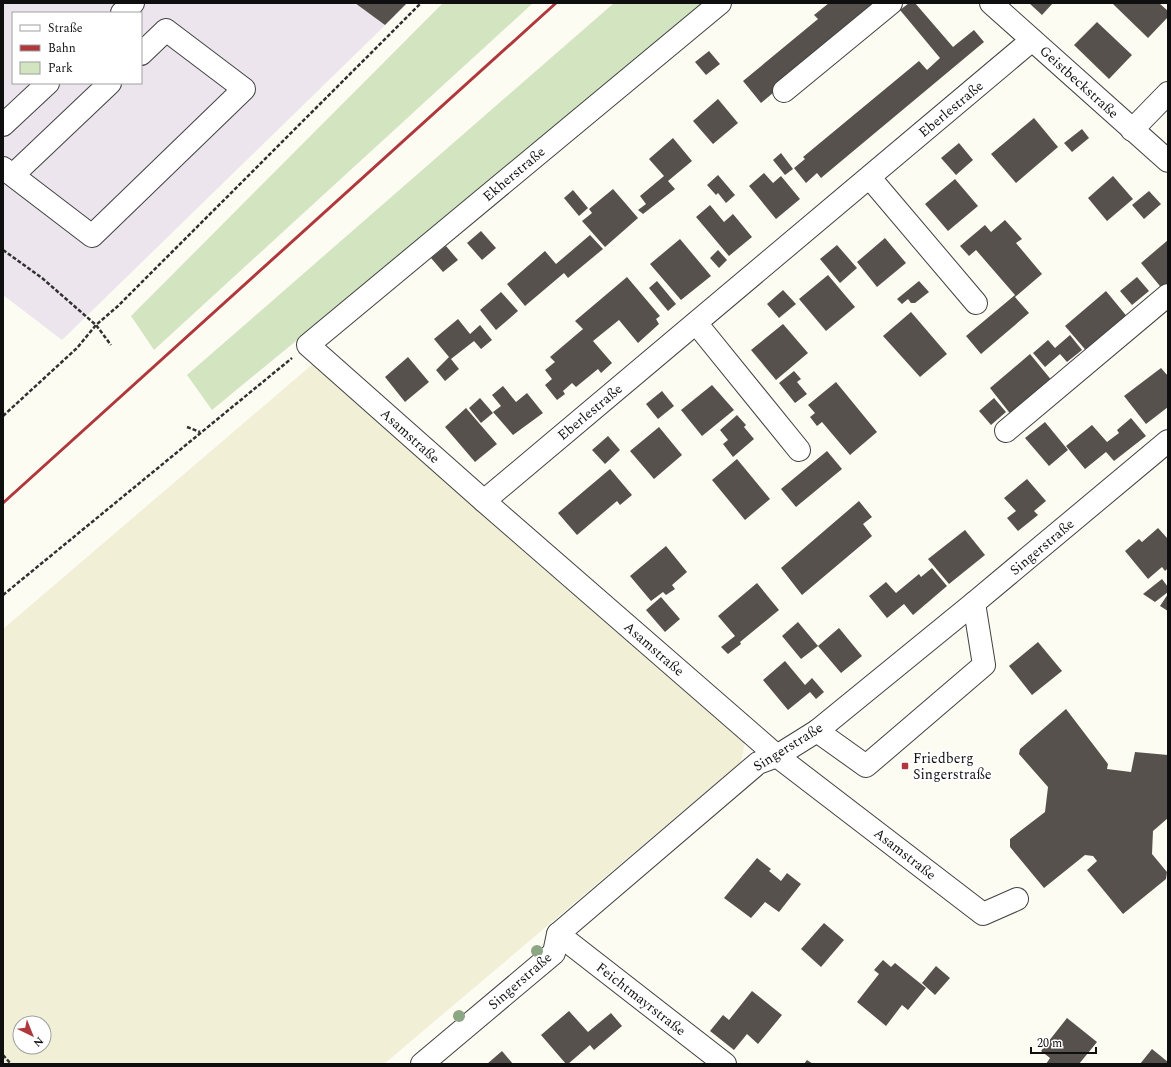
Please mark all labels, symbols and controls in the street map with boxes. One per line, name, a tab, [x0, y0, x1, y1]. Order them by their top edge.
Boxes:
legend	[12, 12, 142, 84]
text: Straße	[48, 19, 83, 38]
text: Bahn	[48, 39, 76, 58]
street label: Geistbeckstraße	[1035, 41, 1124, 124]
text: Park	[48, 59, 73, 78]
street label: Eberlestraße	[914, 75, 988, 142]
street label: Ekherstraße	[478, 141, 550, 206]
street label: Eberlestraße	[553, 378, 627, 445]
street label: Asamstraße	[375, 403, 445, 469]
street label: Singerstraße	[1005, 514, 1079, 580]
street label: Asamstraße	[619, 617, 689, 681]
street label: Singerstraße	[749, 717, 827, 777]
place label: Friedberg Singerstraße	[913, 748, 992, 785]
marker: Friedberg Singerstraße	[900, 761, 910, 771]
street label: Asamstraße	[869, 823, 941, 885]
street label: Singerstraße	[483, 947, 557, 1015]
street label: Feichtmayrstraße	[592, 957, 691, 1041]
north arrow	[12, 1015, 52, 1055]
scale bar	[1031, 1029, 1096, 1055]
text: N	[29, 1033, 48, 1051]
text: 20 m	[1037, 1034, 1062, 1053]

